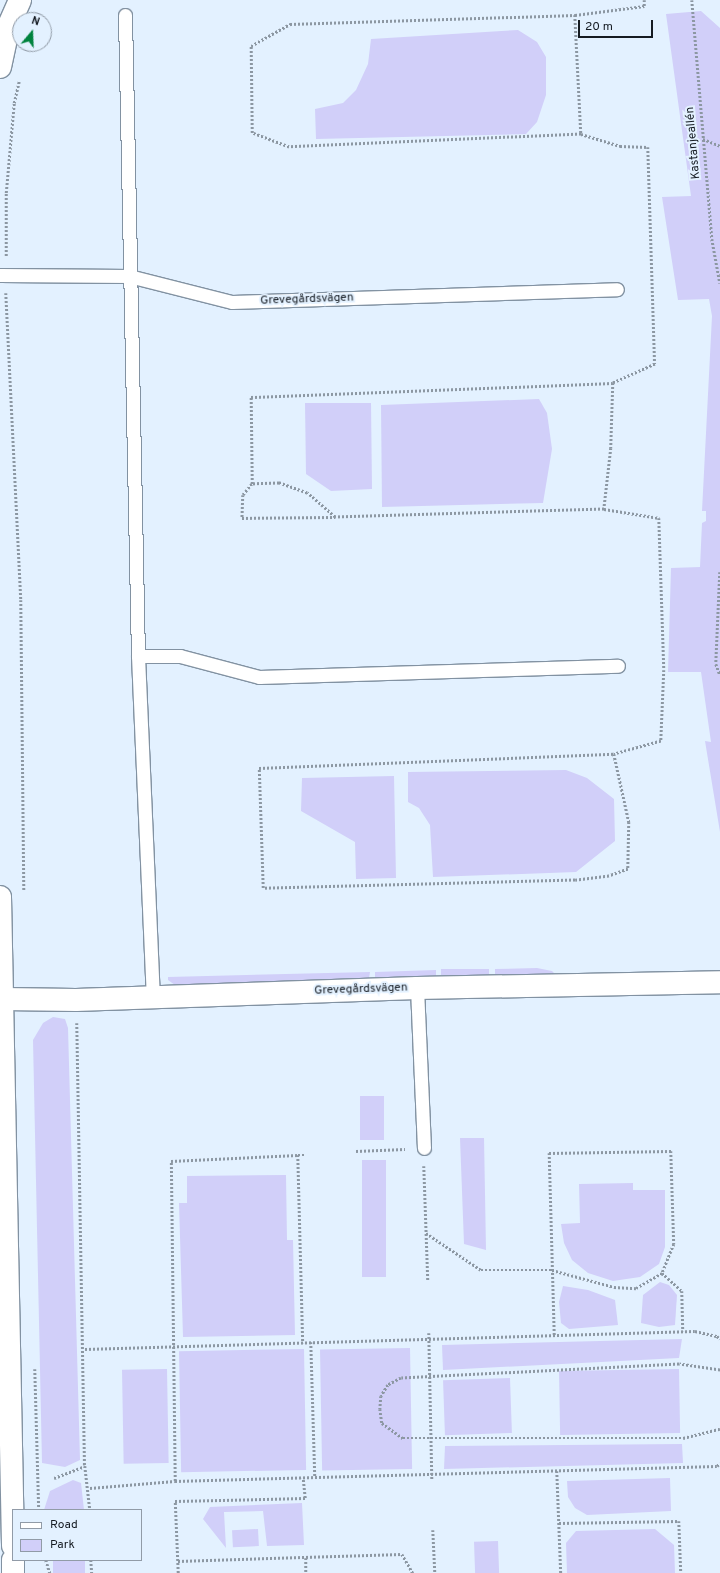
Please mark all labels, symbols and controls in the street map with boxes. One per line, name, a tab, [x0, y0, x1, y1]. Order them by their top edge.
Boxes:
north arrow	[12, 12, 52, 52]
scale bar	[580, 12, 655, 38]
text: N	[30, 14, 42, 30]
text: 20 m	[585, 19, 613, 35]
street label: Kastanjeallén	[684, 106, 704, 180]
street label: Grevegårdsvägen	[260, 291, 354, 309]
street label: Grevegårdsvägen	[314, 981, 408, 999]
legend	[12, 1509, 142, 1561]
text: Road	[50, 1517, 78, 1533]
text: Park	[50, 1537, 75, 1553]

